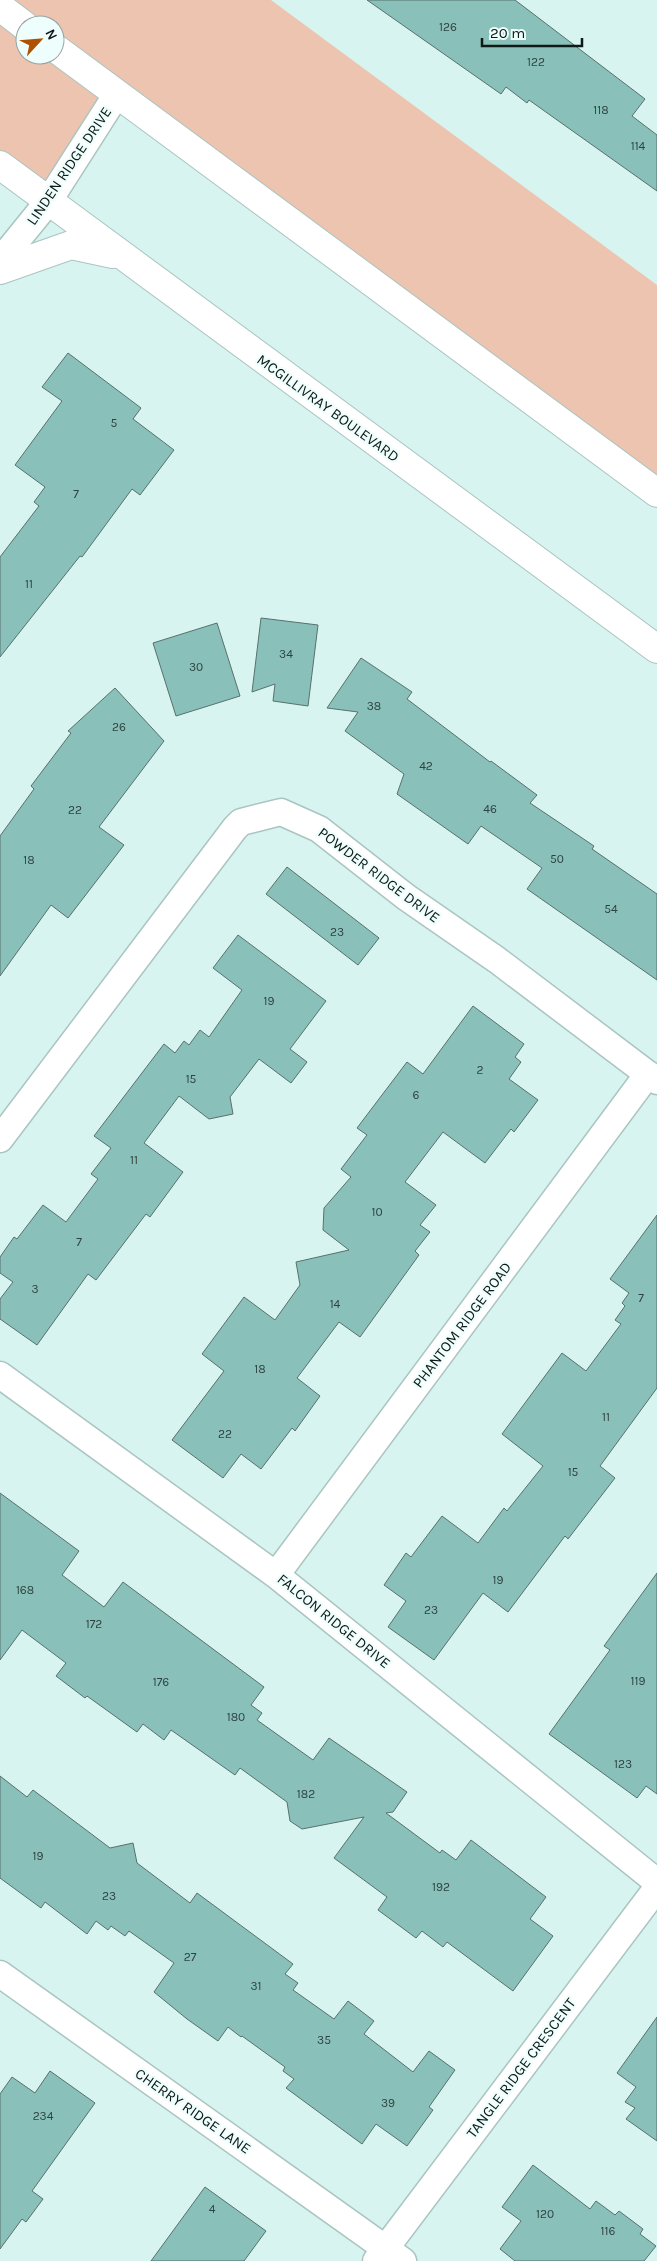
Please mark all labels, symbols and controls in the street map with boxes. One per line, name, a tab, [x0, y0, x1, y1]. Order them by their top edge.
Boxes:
north arrow	[15, 15, 65, 65]
scale bar	[482, 15, 582, 47]
house number: 126	[439, 20, 457, 34]
text: 20 m	[490, 24, 525, 42]
text: N	[41, 26, 61, 43]
house number: 122	[527, 55, 545, 69]
street label: LINDEN RIDGE DRIVE	[23, 103, 115, 229]
house number: 118	[593, 103, 609, 117]
house number: 114	[631, 139, 646, 153]
street label: MCGILLIVRAY BOULEVARD	[253, 350, 403, 466]
house number: 5	[111, 416, 118, 430]
house number: 7	[73, 487, 79, 501]
house number: 11	[25, 577, 33, 591]
house number: 34	[279, 647, 293, 661]
house number: 30	[189, 660, 203, 674]
house number: 38	[367, 699, 381, 713]
house number: 26	[112, 720, 126, 734]
house number: 42	[419, 759, 433, 773]
house number: 46	[483, 802, 497, 816]
house number: 22	[68, 803, 82, 817]
street label: POWDER RIDGE DRIVE	[315, 823, 443, 927]
house number: 50	[550, 852, 564, 866]
house number: 18	[23, 853, 35, 867]
house number: 54	[604, 902, 618, 916]
house number: 23	[330, 925, 344, 939]
house number: 19	[264, 994, 274, 1008]
house number: 2	[477, 1063, 484, 1077]
house number: 15	[186, 1072, 197, 1086]
house number: 6	[413, 1088, 420, 1102]
house number: 11	[130, 1153, 138, 1167]
house number: 10	[371, 1205, 383, 1219]
house number: 7	[76, 1235, 82, 1249]
street label: PHANTOM RIDGE ROAD	[409, 1258, 515, 1392]
house number: 3	[31, 1282, 39, 1296]
house number: 7	[638, 1291, 644, 1305]
house number: 14	[330, 1297, 341, 1311]
house number: 18	[254, 1362, 266, 1376]
house number: 11	[602, 1410, 610, 1424]
house number: 22	[218, 1427, 232, 1441]
house number: 15	[568, 1465, 579, 1479]
street label: FALCON RIDGE DRIVE	[274, 1570, 394, 1672]
house number: 19	[493, 1573, 503, 1587]
house number: 168	[16, 1583, 34, 1597]
house number: 23	[424, 1603, 438, 1617]
house number: 172	[86, 1617, 102, 1631]
house number: 119	[631, 1674, 645, 1688]
house number: 176	[153, 1675, 169, 1689]
house number: 180	[227, 1710, 245, 1724]
house number: 123	[614, 1757, 632, 1771]
house number: 182	[297, 1787, 315, 1801]
house number: 19	[33, 1849, 43, 1863]
house number: 192	[432, 1880, 450, 1894]
house number: 23	[102, 1889, 116, 1903]
house number: 27	[184, 1950, 197, 1964]
house number: 31	[250, 1979, 262, 1993]
street label: TANGLE RIDGE CRESCENT	[462, 1994, 580, 2142]
house number: 35	[317, 2033, 331, 2047]
street label: CHERRY RIDGE LANE	[132, 2064, 254, 2158]
house number: 39	[381, 2096, 395, 2110]
house number: 234	[33, 2109, 54, 2123]
house number: 4	[209, 2202, 216, 2216]
house number: 120	[536, 2207, 554, 2221]
house number: 116	[601, 2224, 616, 2238]

